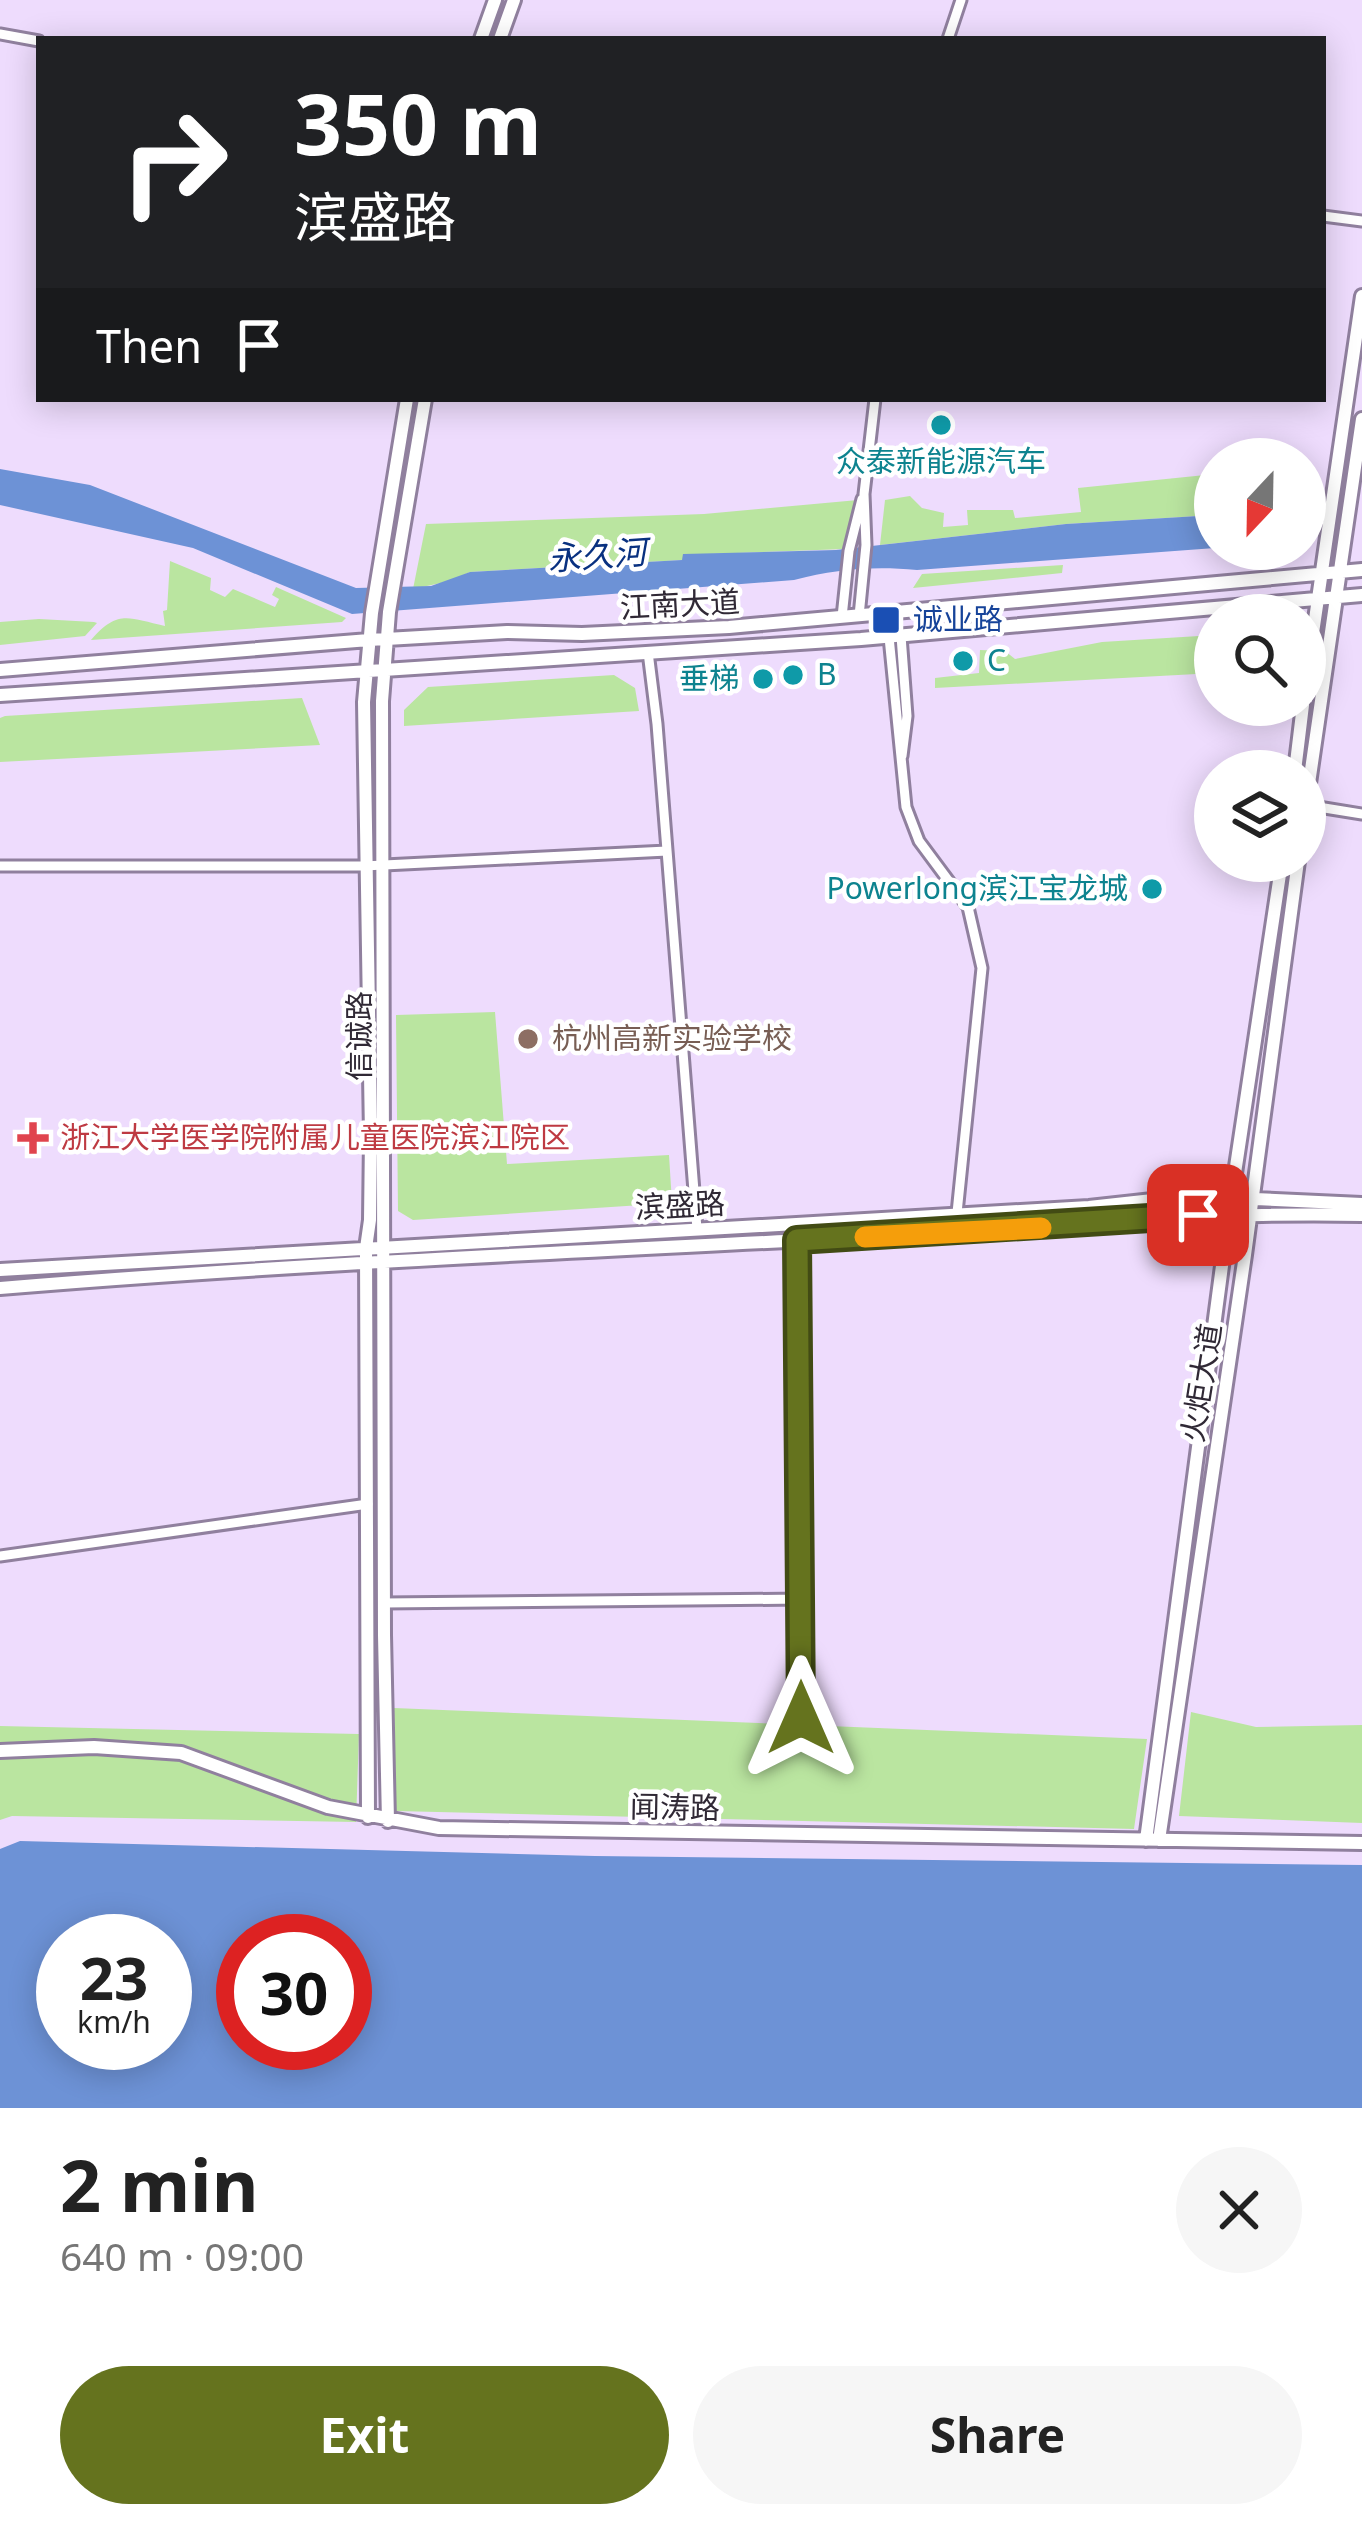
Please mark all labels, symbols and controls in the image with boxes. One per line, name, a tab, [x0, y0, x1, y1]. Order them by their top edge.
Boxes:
text: 350 m	[294, 65, 542, 180]
icon: right	[96, 84, 252, 240]
text: 滨盛路	[294, 179, 456, 253]
icon: arrive	[226, 312, 292, 378]
text: Then	[96, 315, 202, 376]
marker: 众泰新能源汽车	[928, 412, 954, 438]
north arrow	[1194, 438, 1326, 570]
map controls	[1194, 438, 1326, 882]
place label: 众泰新能源汽车	[836, 440, 1046, 481]
water label: 永久河	[546, 528, 654, 580]
street label: 江南大道	[619, 580, 741, 627]
button: search	[1194, 594, 1326, 726]
place label: 诚业路	[913, 598, 1003, 639]
marker: 诚业路	[870, 604, 902, 636]
place label: C	[987, 639, 1006, 680]
marker: C	[950, 648, 976, 674]
place label: B	[817, 653, 837, 694]
place label: 垂梯	[679, 657, 739, 698]
marker: B	[780, 662, 806, 688]
marker: 垂梯	[750, 666, 776, 692]
button: layers	[1194, 750, 1326, 882]
place label: Powerlong滨江宝龙城	[827, 867, 1128, 908]
marker: Powerlong滨江宝龙城	[1139, 876, 1165, 902]
street label: 信诚路	[338, 991, 379, 1081]
place label: 杭州高新实验学校	[552, 1017, 792, 1058]
marker: 杭州高新实验学校	[515, 1026, 541, 1052]
place label: 浙江大学医学院附属儿童医院滨江院区	[60, 1116, 570, 1157]
marker: 浙江大学医学院附属儿童医院滨江院区	[17, 1122, 49, 1154]
pin	[1147, 1164, 1249, 1266]
street label: 滨盛路	[634, 1182, 726, 1227]
icon: arrive	[1165, 1182, 1231, 1248]
street label: 火炬大道	[1171, 1320, 1230, 1445]
position arrow	[738, 1655, 864, 1781]
street label: 闻涛路	[630, 1785, 720, 1828]
speed limit sign: 30	[216, 1914, 372, 2070]
text: 23	[80, 1936, 148, 2018]
text: km/h	[77, 2001, 151, 2042]
text: 2 min	[60, 2135, 258, 2233]
button: close	[1176, 2147, 1302, 2273]
text: 640 m · 09:00	[60, 2229, 304, 2282]
button: Exit	[60, 2366, 669, 2504]
button: Share	[693, 2366, 1302, 2504]

